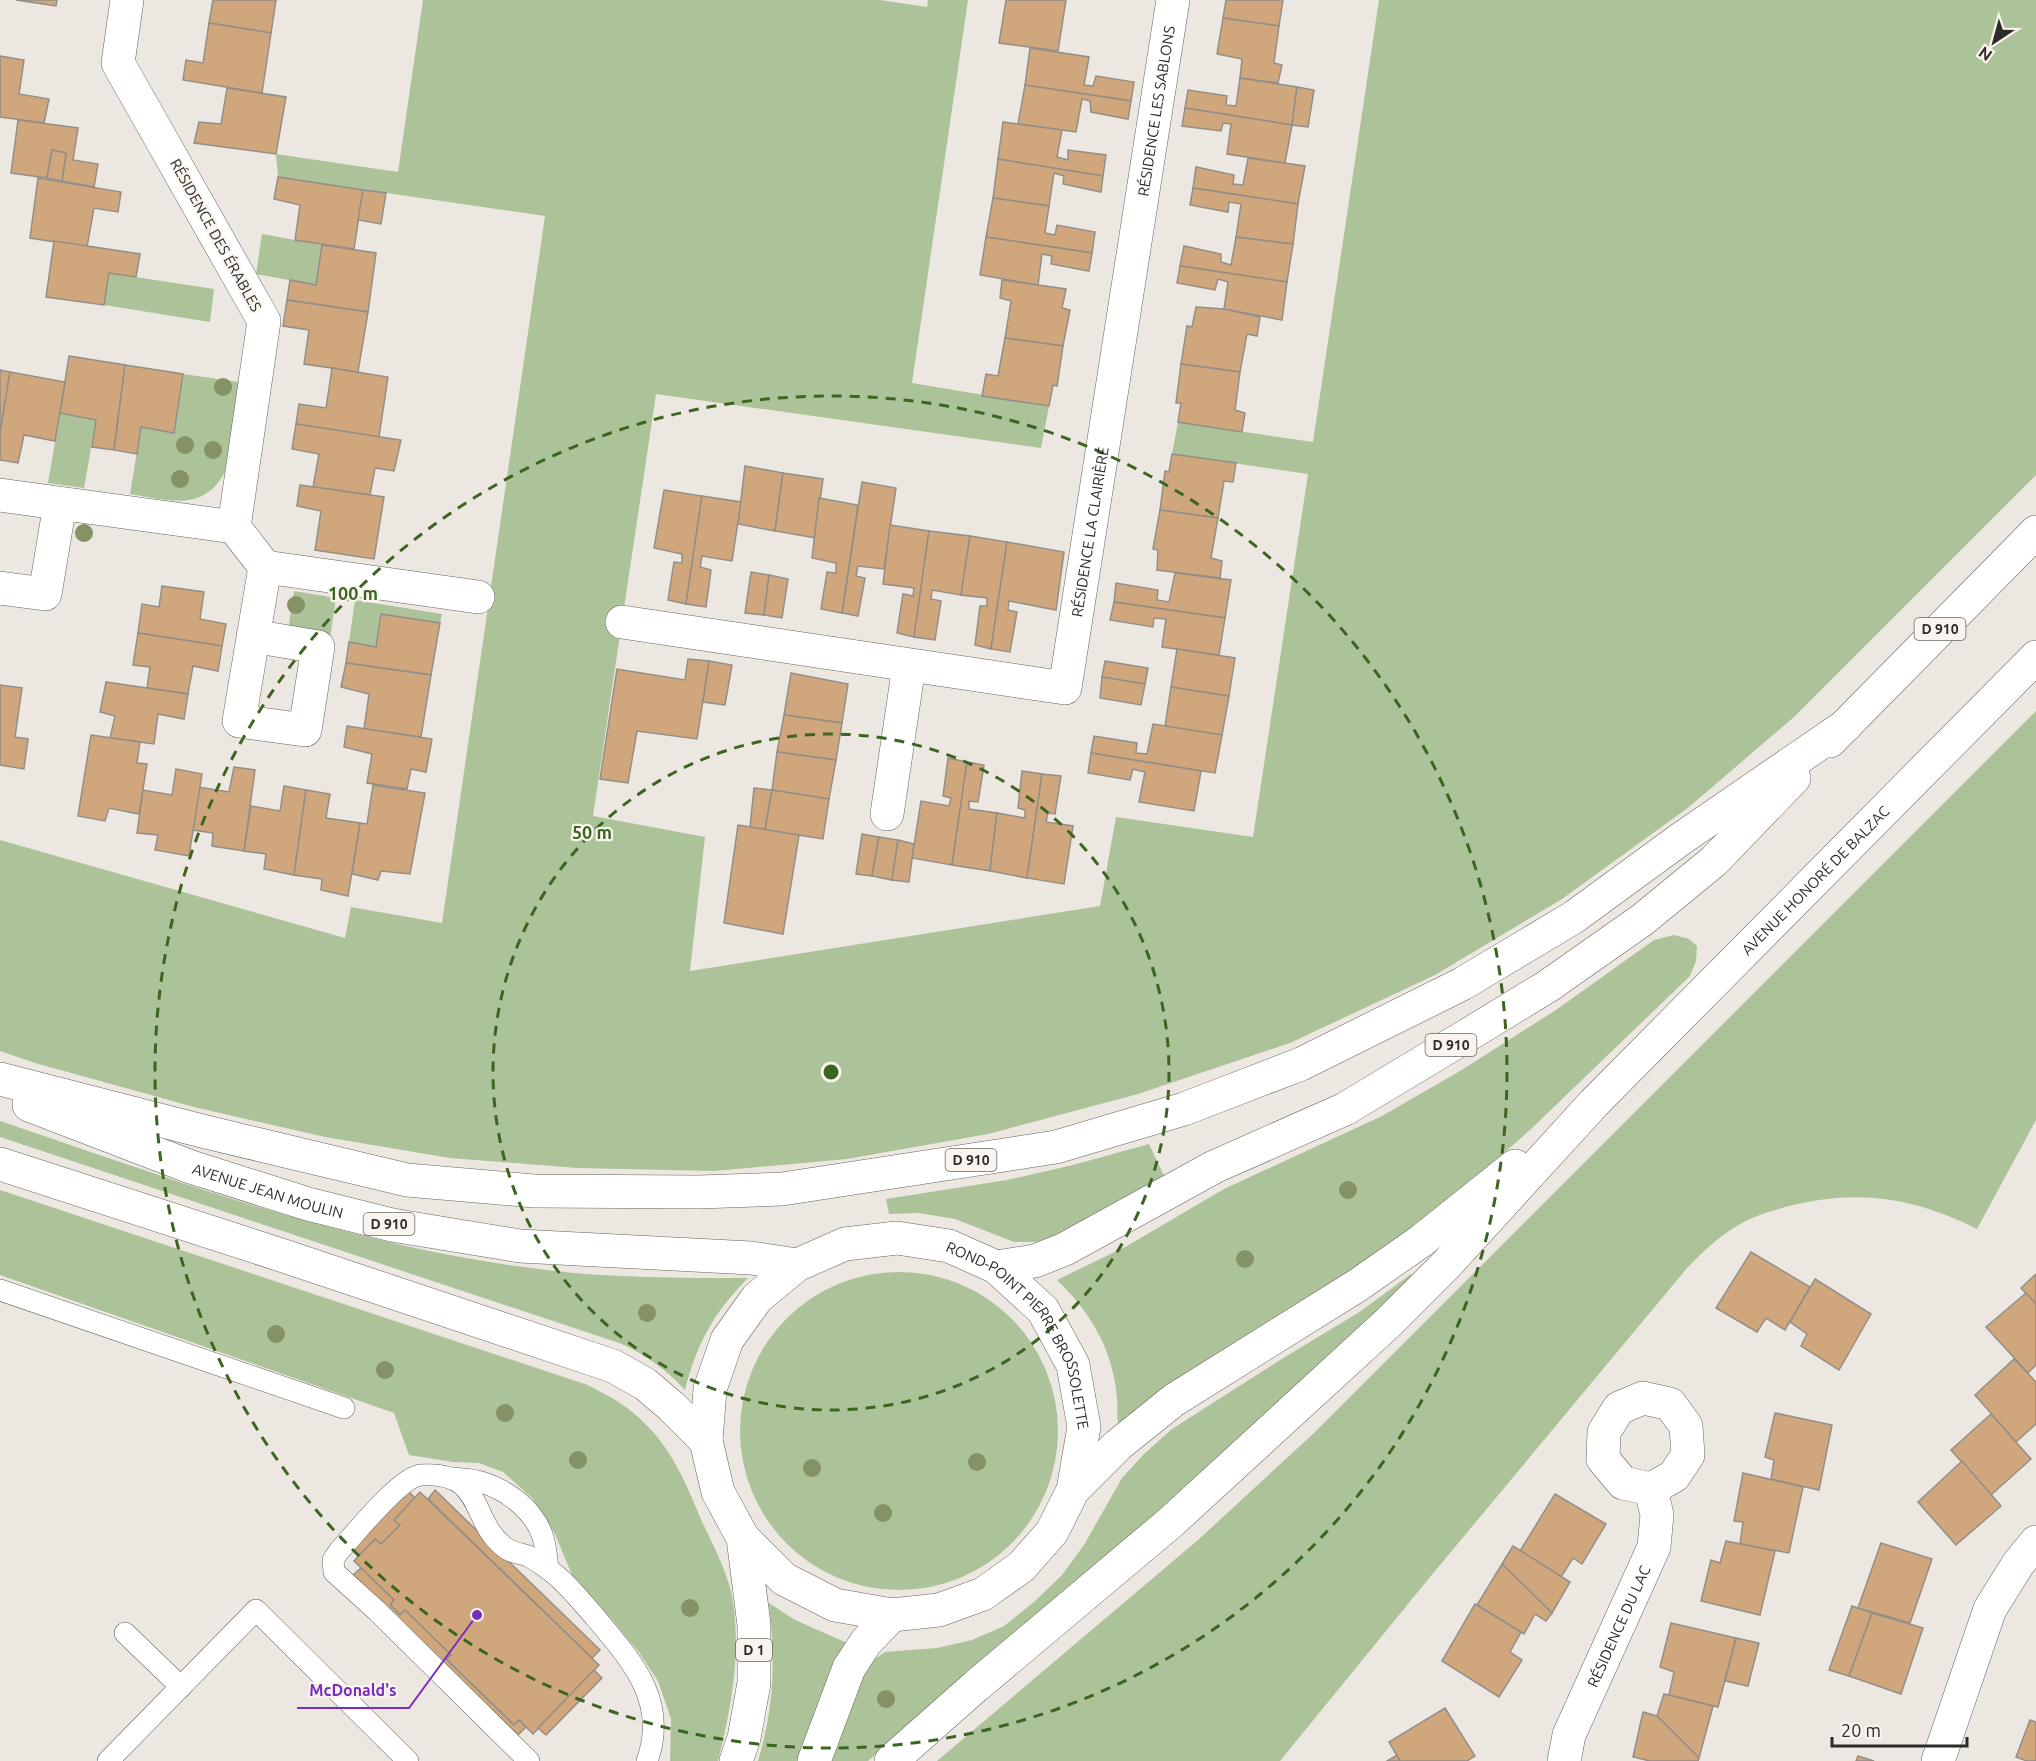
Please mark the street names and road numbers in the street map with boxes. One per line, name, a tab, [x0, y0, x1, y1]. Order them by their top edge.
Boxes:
street label: RÉSIDENCE LES SABLONS	[1134, 24, 1177, 197]
street label: RÉSIDENCE DES ÉRABLES	[167, 156, 265, 314]
street label: RÉSIDENCE LA CLAIRIÈRE	[1068, 446, 1111, 618]
road number: D 910	[1914, 618, 1966, 640]
street label: AVENUE HONORÉ DE BALZAC	[1738, 802, 1892, 958]
road number: D 910	[1426, 1034, 1476, 1056]
road number: D 910	[946, 1149, 996, 1171]
street label: AVENUE JEAN MOULIN	[190, 1160, 345, 1221]
road number: D 910	[364, 1213, 414, 1235]
street label: ROND-POINT PIERRE BROSSOLETTE	[944, 1237, 1093, 1431]
street label: RÉSIDENCE DU LAC	[1583, 1563, 1653, 1689]
road number: D 1	[736, 1639, 772, 1661]

